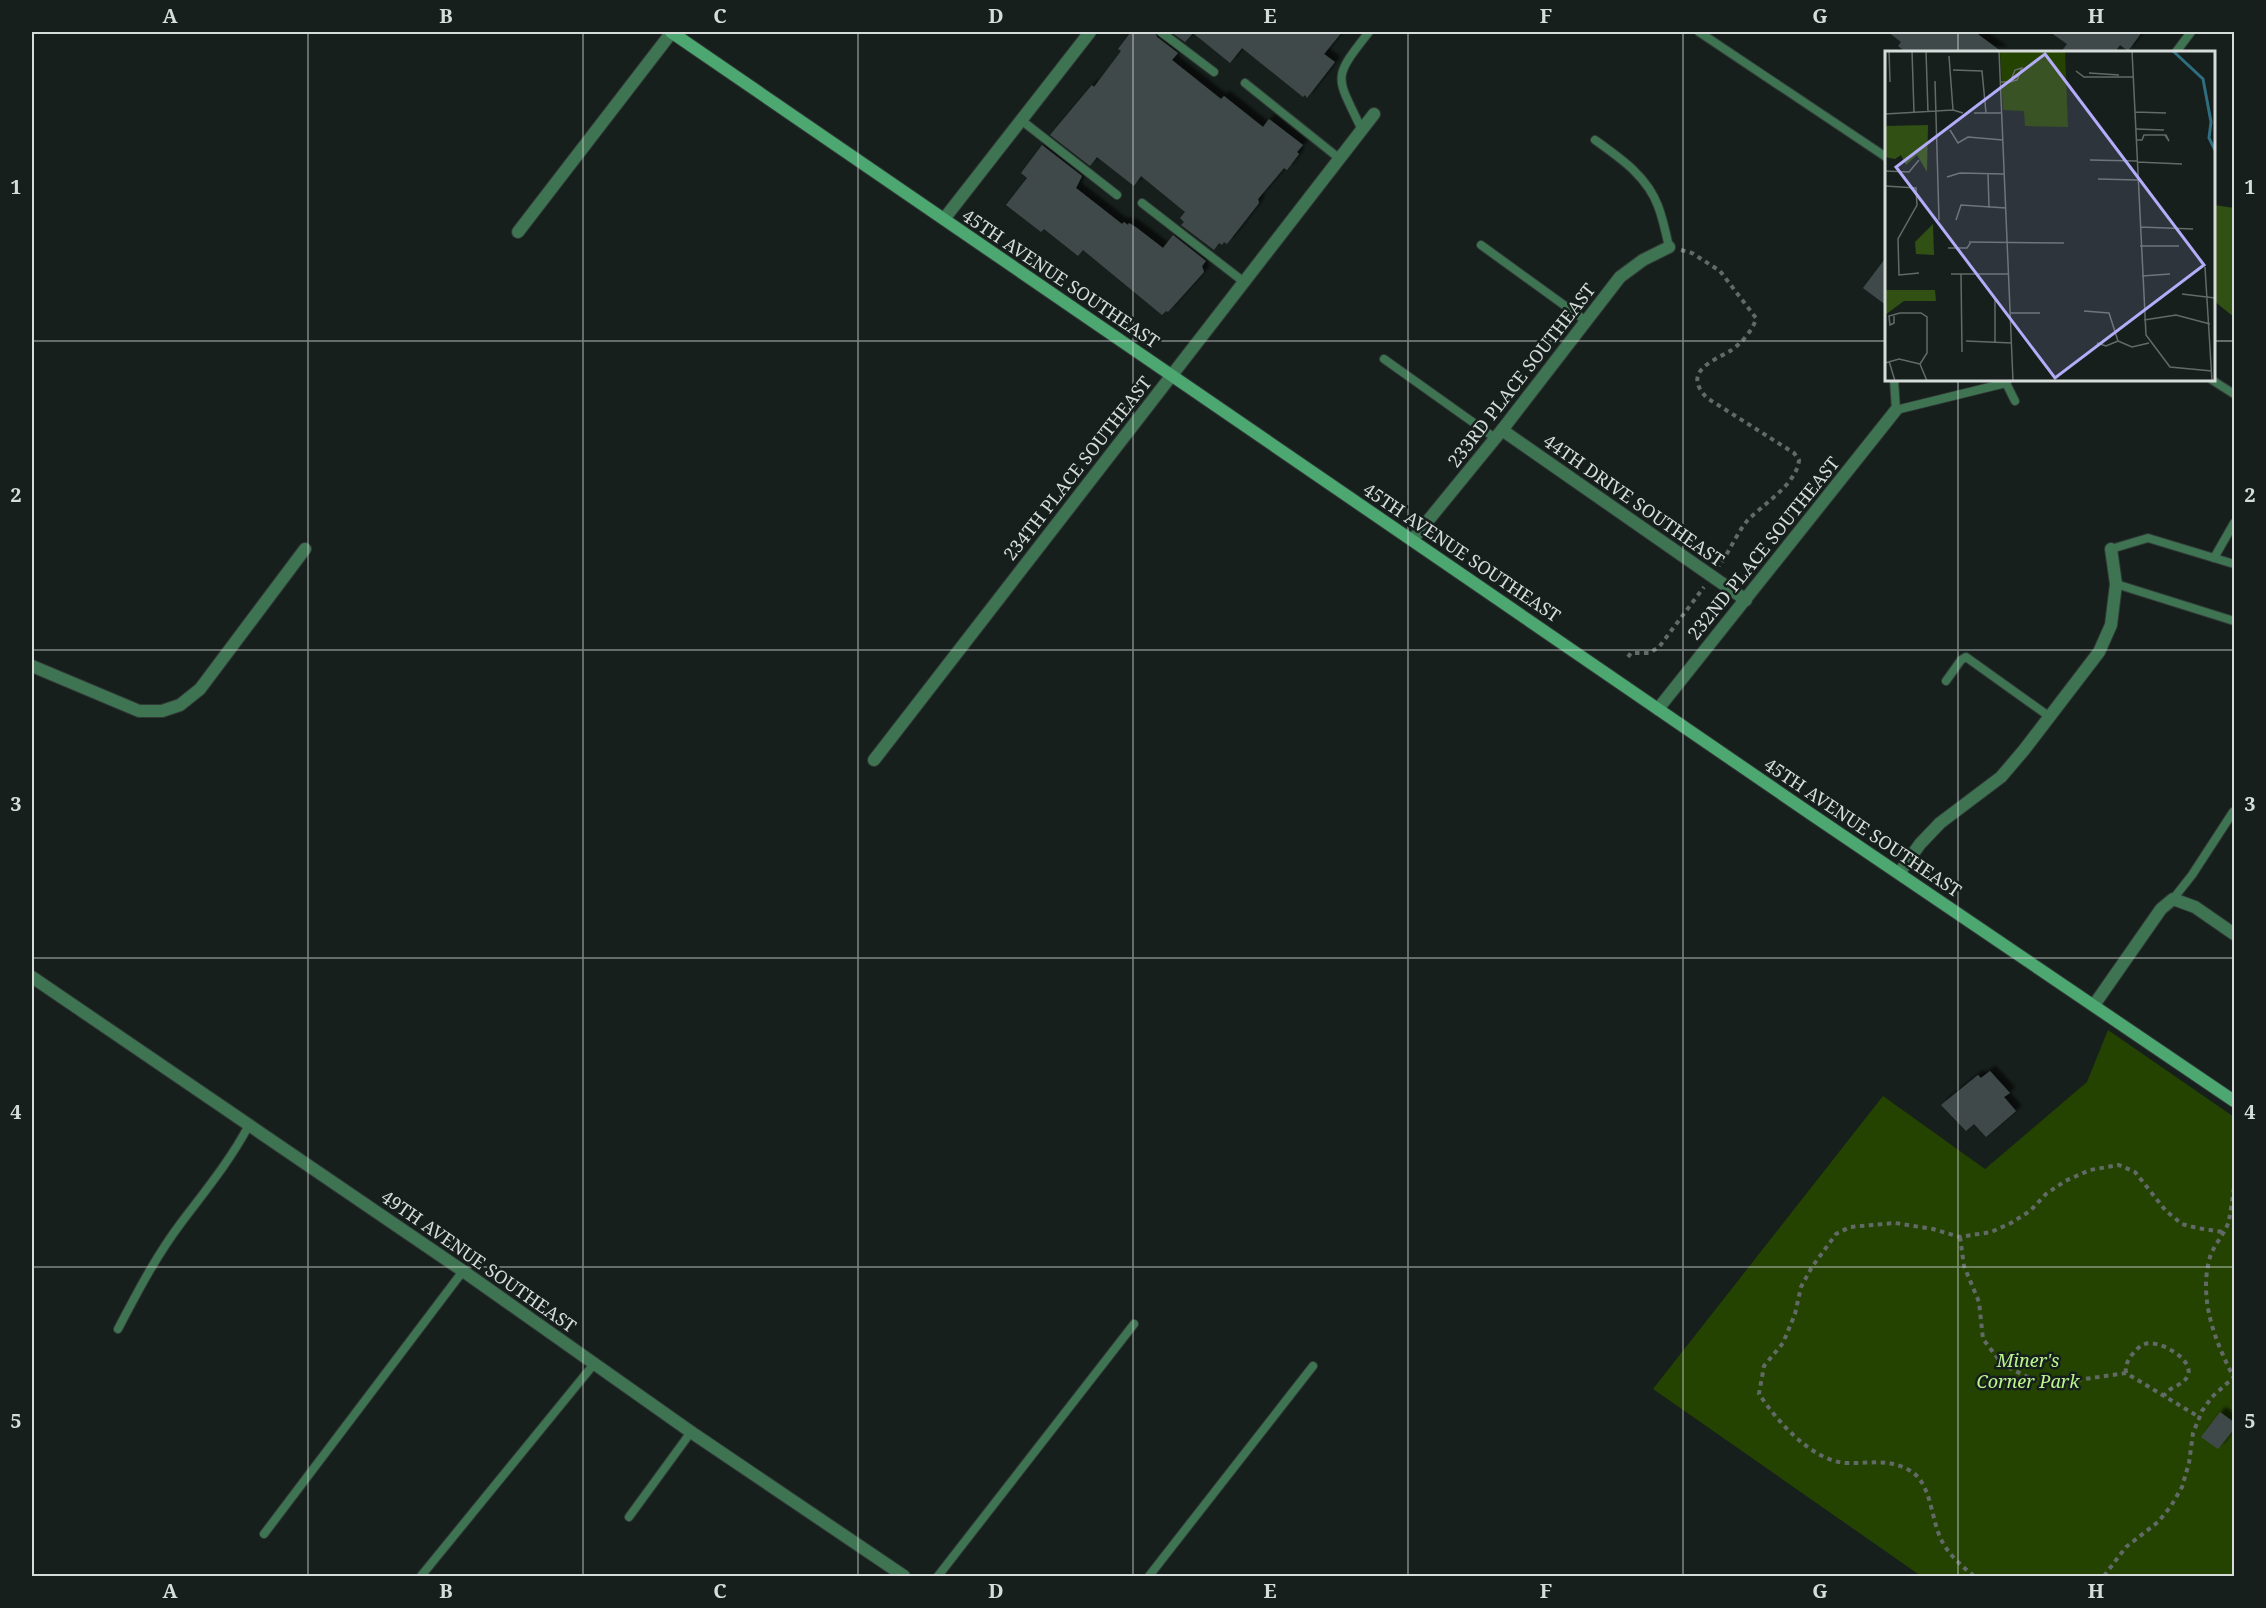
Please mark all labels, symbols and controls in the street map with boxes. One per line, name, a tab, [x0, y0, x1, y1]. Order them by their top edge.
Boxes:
text: A	[162, 2, 178, 29]
text: B	[439, 2, 453, 29]
text: C	[713, 2, 727, 29]
text: D	[988, 2, 1004, 29]
text: E	[1263, 2, 1277, 29]
text: F	[1540, 2, 1552, 29]
text: G	[1812, 2, 1828, 29]
text: H	[2088, 2, 2104, 29]
inset map	[1885, 51, 2215, 381]
text: 1	[10, 173, 22, 200]
text: 1	[2244, 173, 2256, 200]
street label: 45TH AVENUE SOUTHEAST	[958, 203, 1164, 353]
street label: 233RD PLACE SOUTHEAST	[1442, 278, 1600, 472]
street label: 234TH PLACE SOUTHEAST	[998, 371, 1156, 565]
street label: 44TH DRIVE SOUTHEAST	[1539, 428, 1729, 572]
street label: 232ND PLACE SOUTHEAST	[1682, 452, 1844, 644]
street label: 45TH AVENUE SOUTHEAST	[1359, 477, 1565, 627]
text: 2	[10, 481, 22, 508]
text: 2	[2244, 481, 2256, 508]
street label: 45TH AVENUE SOUTHEAST	[1760, 752, 1966, 902]
text: 3	[10, 790, 22, 817]
text: 3	[2244, 790, 2256, 817]
text: 4	[10, 1098, 22, 1125]
text: 4	[2244, 1098, 2256, 1125]
street label: 49TH AVENUE SOUTHEAST	[377, 1184, 581, 1338]
park label: Miner's Corner Park	[1976, 1348, 2080, 1393]
text: 5	[10, 1407, 22, 1434]
text: 5	[2244, 1407, 2256, 1434]
text: A	[162, 1577, 178, 1604]
text: B	[439, 1577, 453, 1604]
text: C	[713, 1577, 727, 1604]
text: D	[988, 1577, 1004, 1604]
text: E	[1263, 1577, 1277, 1604]
text: F	[1540, 1577, 1552, 1604]
text: G	[1812, 1577, 1828, 1604]
text: H	[2088, 1577, 2104, 1604]

